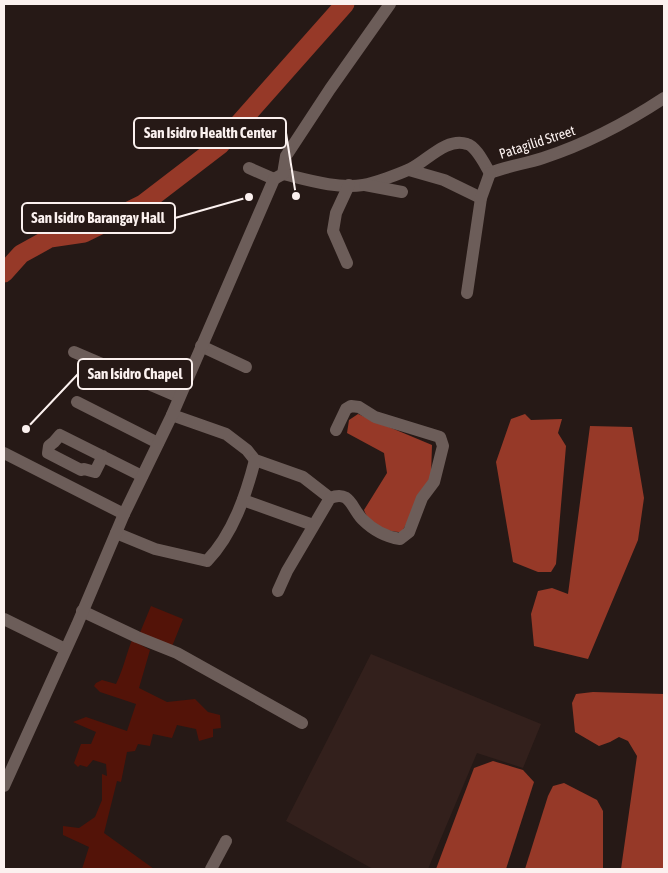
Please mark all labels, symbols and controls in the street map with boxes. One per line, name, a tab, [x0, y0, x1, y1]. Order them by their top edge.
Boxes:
callout: San Isidro Health Center	[134, 118, 286, 148]
street label: Patagilid Street	[497, 122, 577, 162]
text: San Isidro Health Center	[144, 124, 277, 141]
callout: San Isidro Barangay Hall	[22, 203, 175, 233]
text: San Isidro Barangay Hall	[31, 209, 166, 226]
callout: San Isidro Chapel	[78, 359, 192, 389]
text: San Isidro Chapel	[88, 365, 183, 382]

